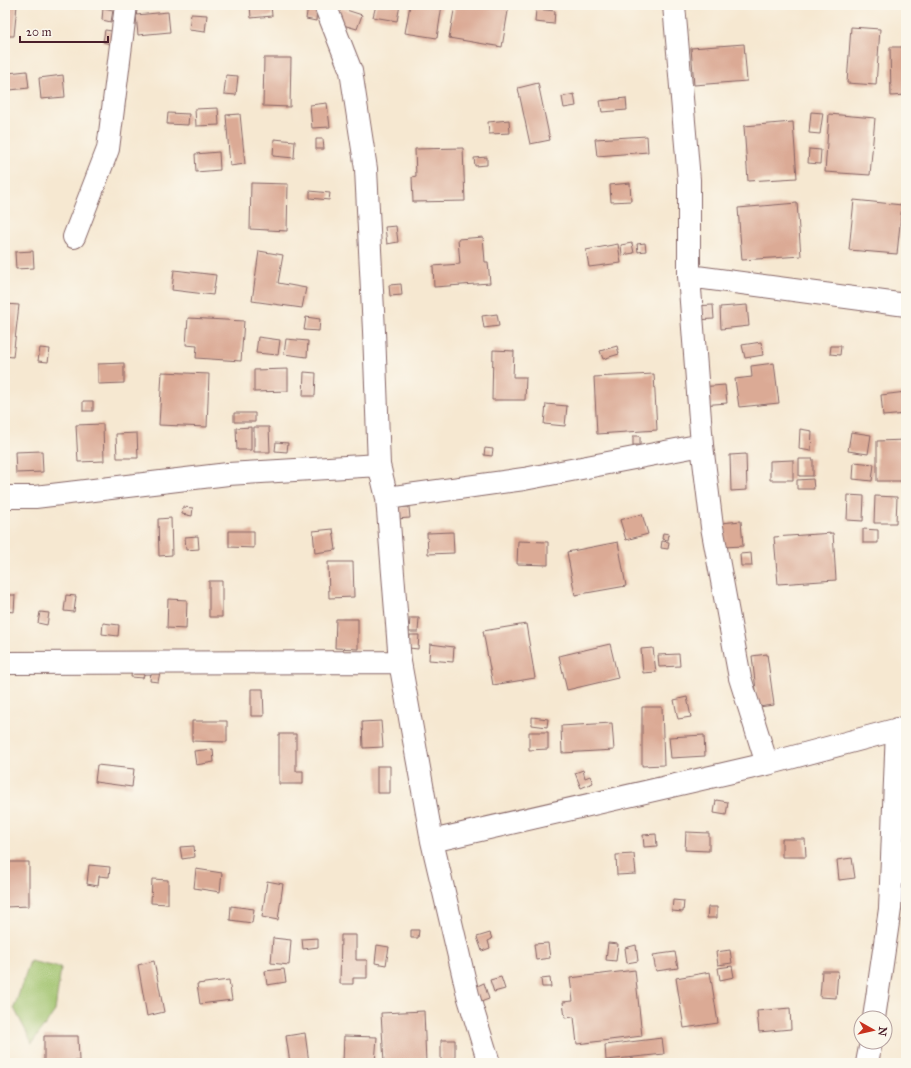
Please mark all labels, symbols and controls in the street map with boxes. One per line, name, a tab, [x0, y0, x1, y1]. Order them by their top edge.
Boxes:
scale bar	[20, 18, 108, 44]
text: 20 m	[26, 25, 52, 39]
north arrow	[853, 1010, 893, 1050]
text: N	[875, 1026, 889, 1038]

